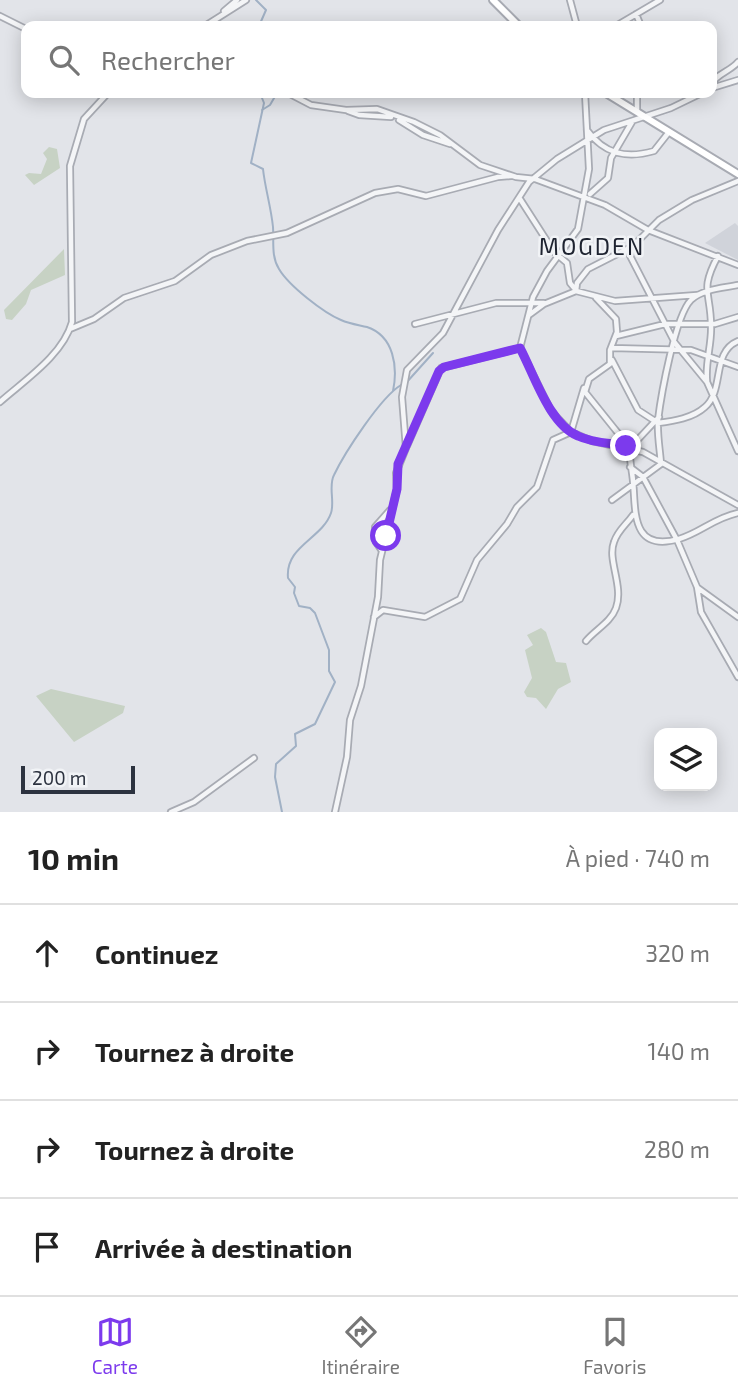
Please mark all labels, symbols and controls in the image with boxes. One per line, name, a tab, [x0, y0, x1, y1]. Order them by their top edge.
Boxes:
search box	[21, 21, 717, 98]
icon: search	[45, 41, 83, 79]
text: Rechercher	[101, 44, 235, 75]
district label: MOGDEN	[539, 232, 645, 260]
route end	[610, 430, 641, 461]
route start	[370, 520, 401, 551]
map controls	[654, 728, 717, 791]
button: layers	[654, 728, 717, 791]
scale bar	[21, 763, 135, 795]
text: 200 m	[32, 766, 86, 789]
text: 10 min	[28, 840, 119, 876]
text: À pied · 740 m	[566, 844, 710, 872]
icon: ahead	[28, 934, 66, 972]
text: Continuez	[95, 938, 218, 969]
text: 320 m	[645, 939, 710, 967]
icon: right	[28, 1032, 66, 1070]
text: Tournez à droite	[95, 1036, 294, 1067]
text: 140 m	[648, 1037, 710, 1065]
icon: right	[28, 1130, 66, 1168]
text: Tournez à droite	[95, 1134, 294, 1165]
text: 280 m	[644, 1135, 710, 1163]
icon: arrive	[28, 1228, 66, 1266]
text: Arrivée à destination	[95, 1232, 352, 1263]
tab: Carte	[92, 1313, 138, 1378]
tab: Itinéraire	[321, 1313, 400, 1378]
tab: Favoris	[583, 1313, 646, 1378]

